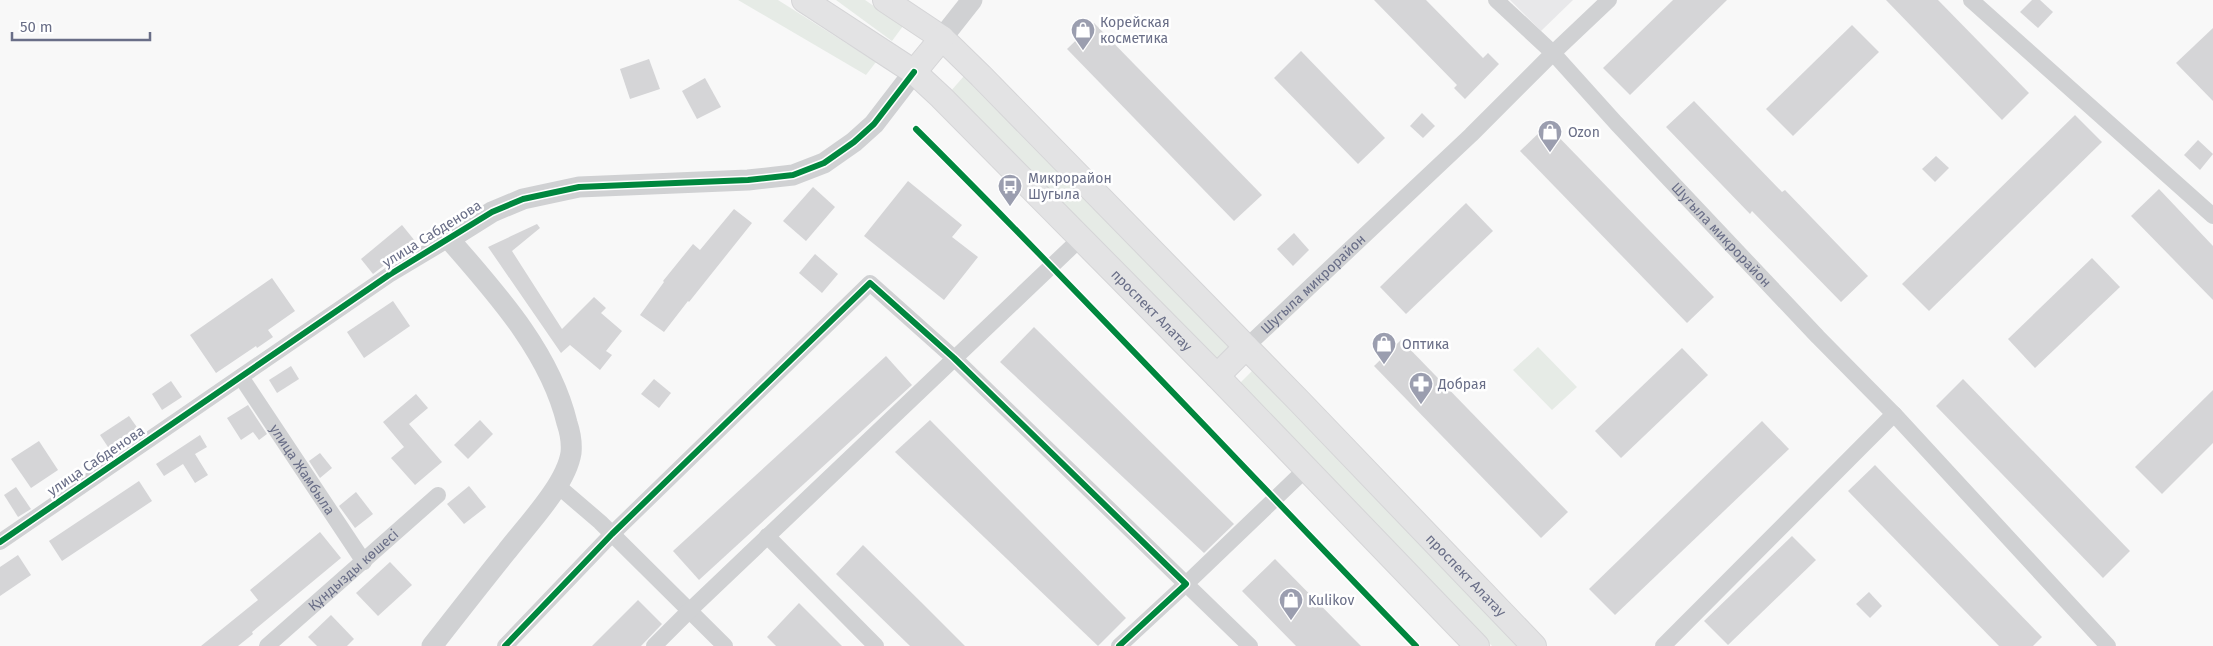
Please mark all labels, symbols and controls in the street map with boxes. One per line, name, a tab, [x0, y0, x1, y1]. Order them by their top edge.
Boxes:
scale bar	[12, 10, 150, 42]
place label: Корейская косметика	[1100, 14, 1170, 47]
shop icon: Корейская косметика	[1070, 17, 1096, 51]
text: 50 m	[20, 18, 53, 36]
shop icon: Ozon	[1537, 119, 1563, 153]
place label: Ozon	[1568, 124, 1600, 141]
place label: Микрорайон Шугыла	[1028, 170, 1112, 203]
bus stop icon: Микрорайон Шугыла	[997, 173, 1023, 207]
street label: Шугыла микрорайон	[1668, 179, 1775, 291]
street label: улица Сабденова	[379, 197, 485, 271]
street label: Шугыла микрорайон	[1257, 230, 1369, 337]
street label: проспект Алатау	[1108, 266, 1196, 355]
shop icon: Оптика	[1371, 331, 1397, 365]
place label: Оптика	[1402, 336, 1449, 353]
pharmacy icon: Добрая	[1408, 371, 1434, 405]
place label: Добрая	[1437, 376, 1486, 393]
street label: улица Жамбыла	[266, 421, 339, 518]
street label: улица Сабденова	[44, 422, 148, 500]
street label: Құндызды көшесі	[305, 525, 402, 614]
street label: проспект Алатау	[1422, 530, 1510, 620]
shop icon: Kulikov	[1278, 587, 1304, 621]
place label: Kulikov	[1308, 592, 1354, 609]

